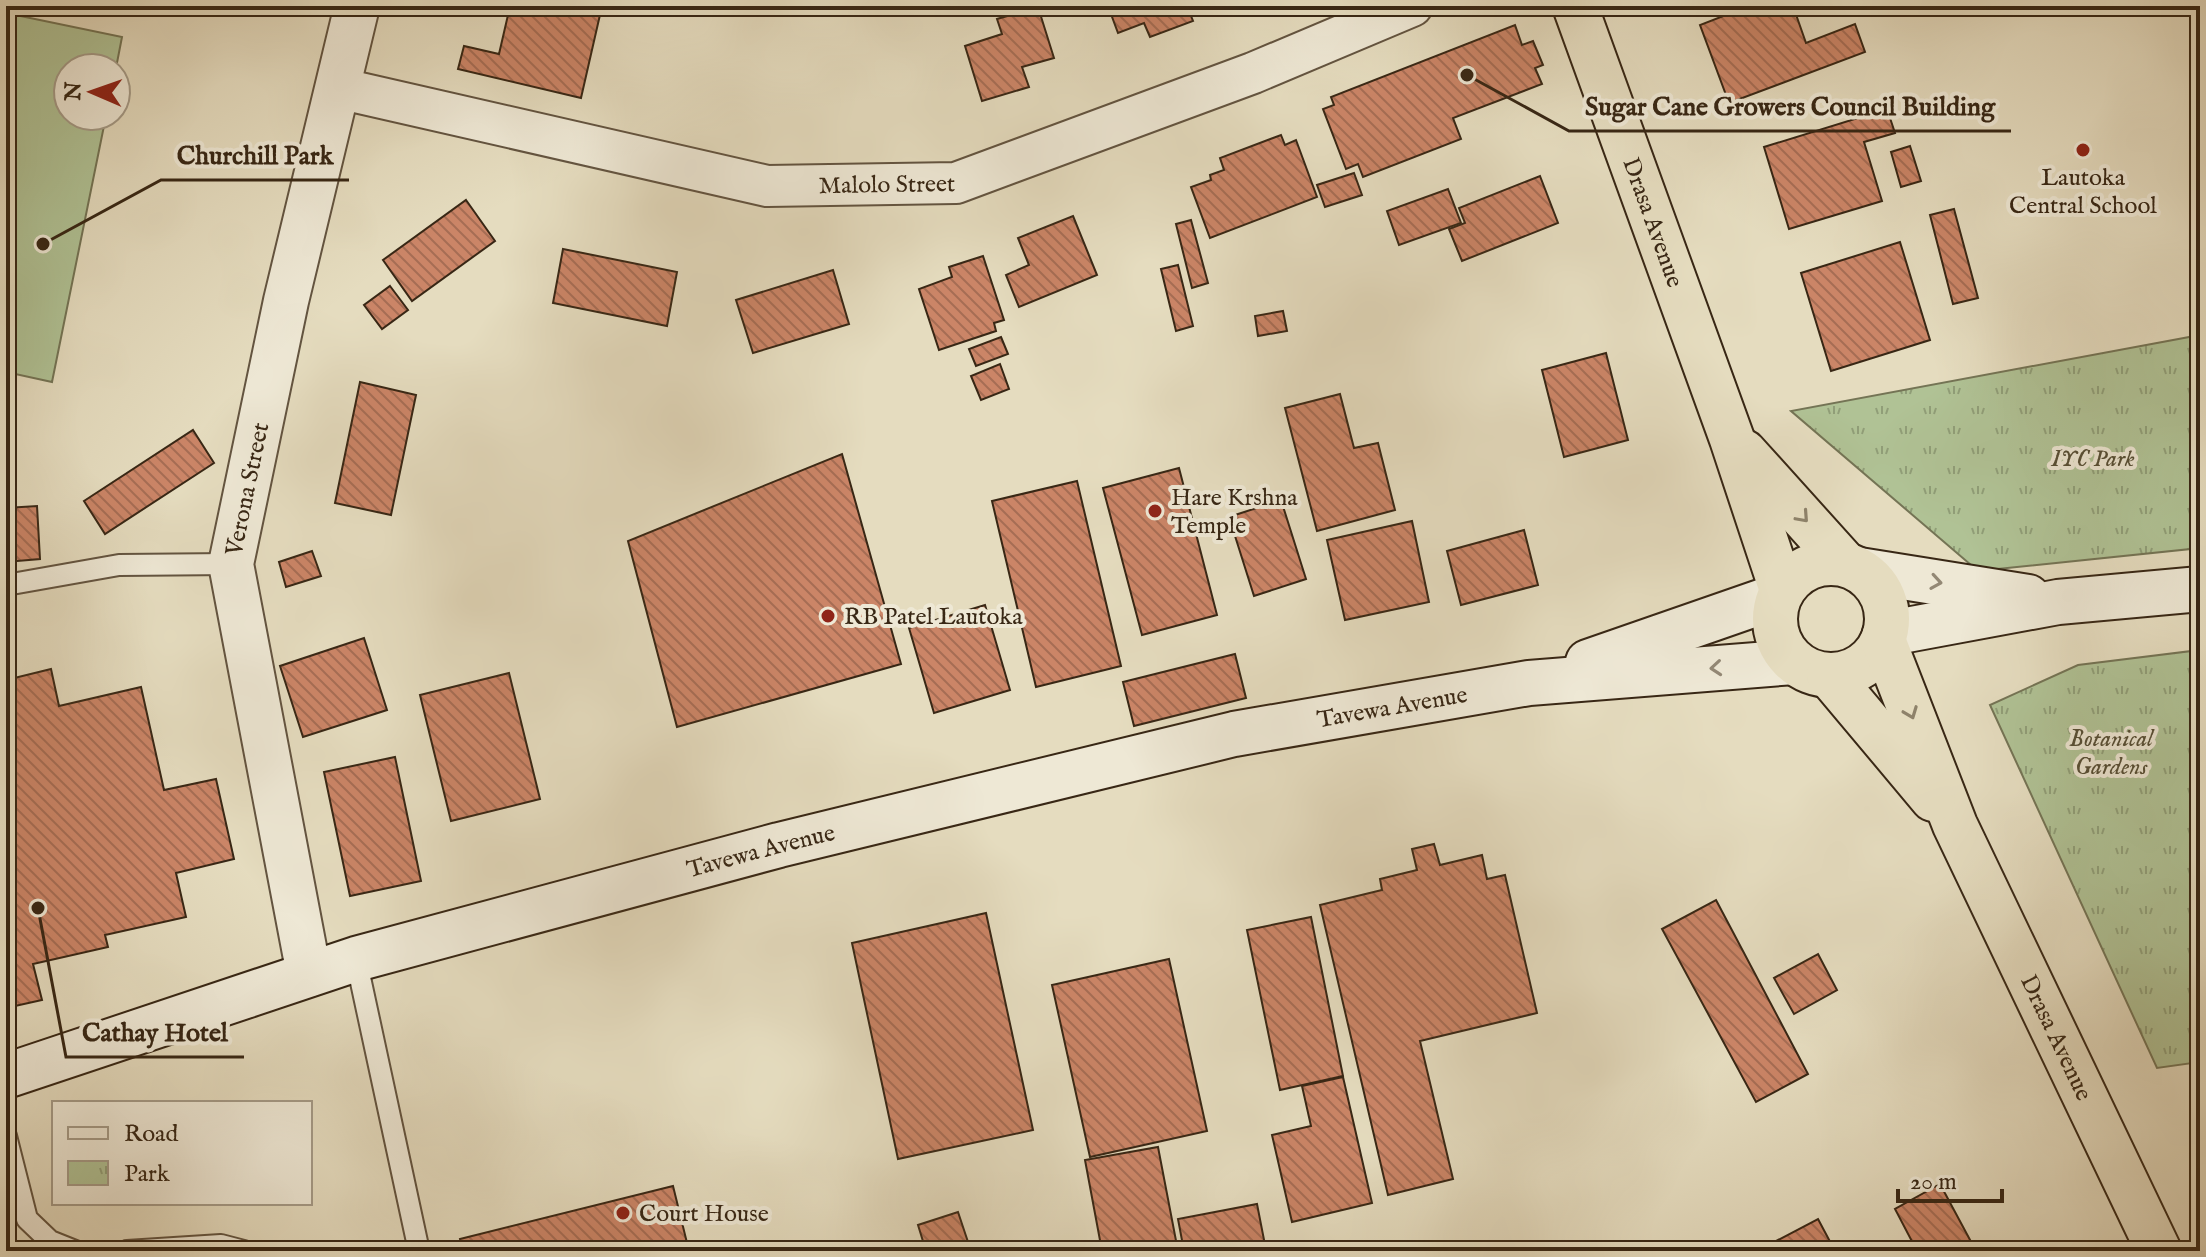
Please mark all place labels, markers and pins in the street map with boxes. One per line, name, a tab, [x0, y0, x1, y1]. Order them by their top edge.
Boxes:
callout: Sugar Cane Growers Council Building	[1569, 81, 2011, 131]
callout: Churchill Park	[161, 130, 349, 180]
marker: Lautoka Central School	[2074, 141, 2092, 159]
place label: Lautoka Central School	[2009, 163, 2157, 222]
place label: Hare Krshna Temple	[1171, 483, 1298, 542]
marker: Hare Krshna Temple	[1146, 502, 1164, 520]
place label: RB Patel Lautoka	[844, 602, 1023, 633]
marker: RB Patel Lautoka	[819, 607, 837, 625]
callout: Cathay Hotel	[66, 1007, 244, 1057]
place label: Court House	[639, 1199, 769, 1230]
marker: Court House	[614, 1204, 632, 1222]

